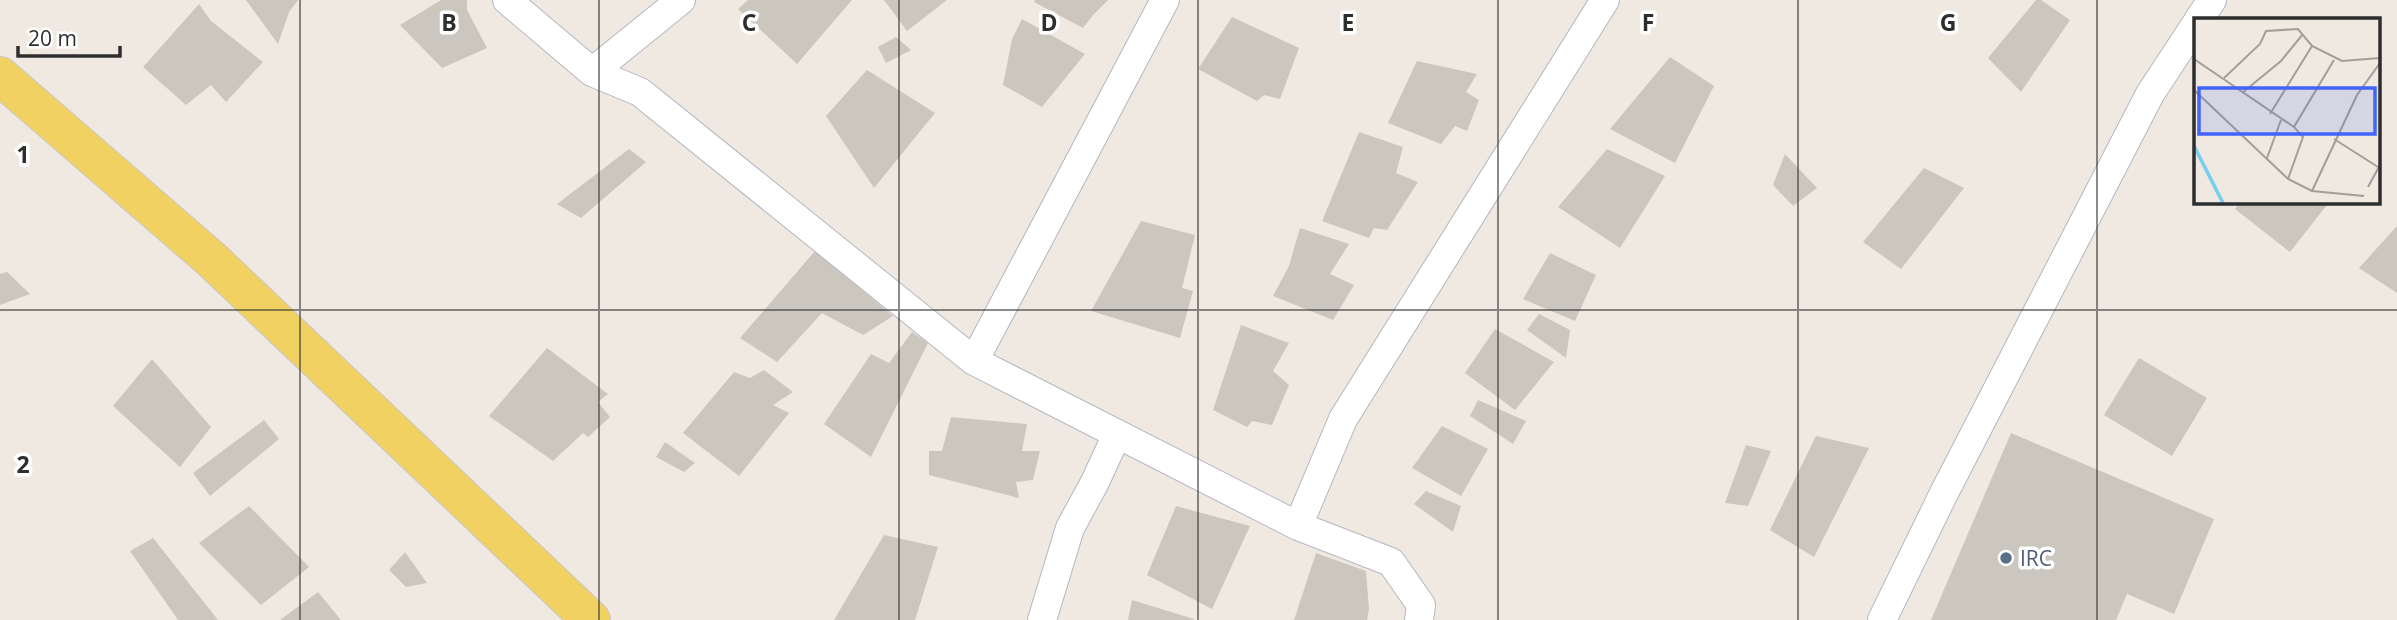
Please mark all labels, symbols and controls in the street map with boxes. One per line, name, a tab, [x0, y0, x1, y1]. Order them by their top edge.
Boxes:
text: B	[441, 6, 457, 38]
text: C	[742, 6, 756, 38]
text: D	[1040, 6, 1058, 38]
text: E	[1342, 6, 1354, 38]
text: F	[1642, 6, 1654, 38]
text: G	[1940, 6, 1956, 38]
scale bar	[18, 14, 119, 58]
inset map	[2194, 18, 2380, 203]
text: 20 m	[28, 24, 77, 52]
text: 1	[16, 138, 30, 170]
text: 2	[16, 448, 30, 480]
place label: IRC	[2020, 544, 2052, 572]
marker: IRC	[1998, 550, 2014, 566]

